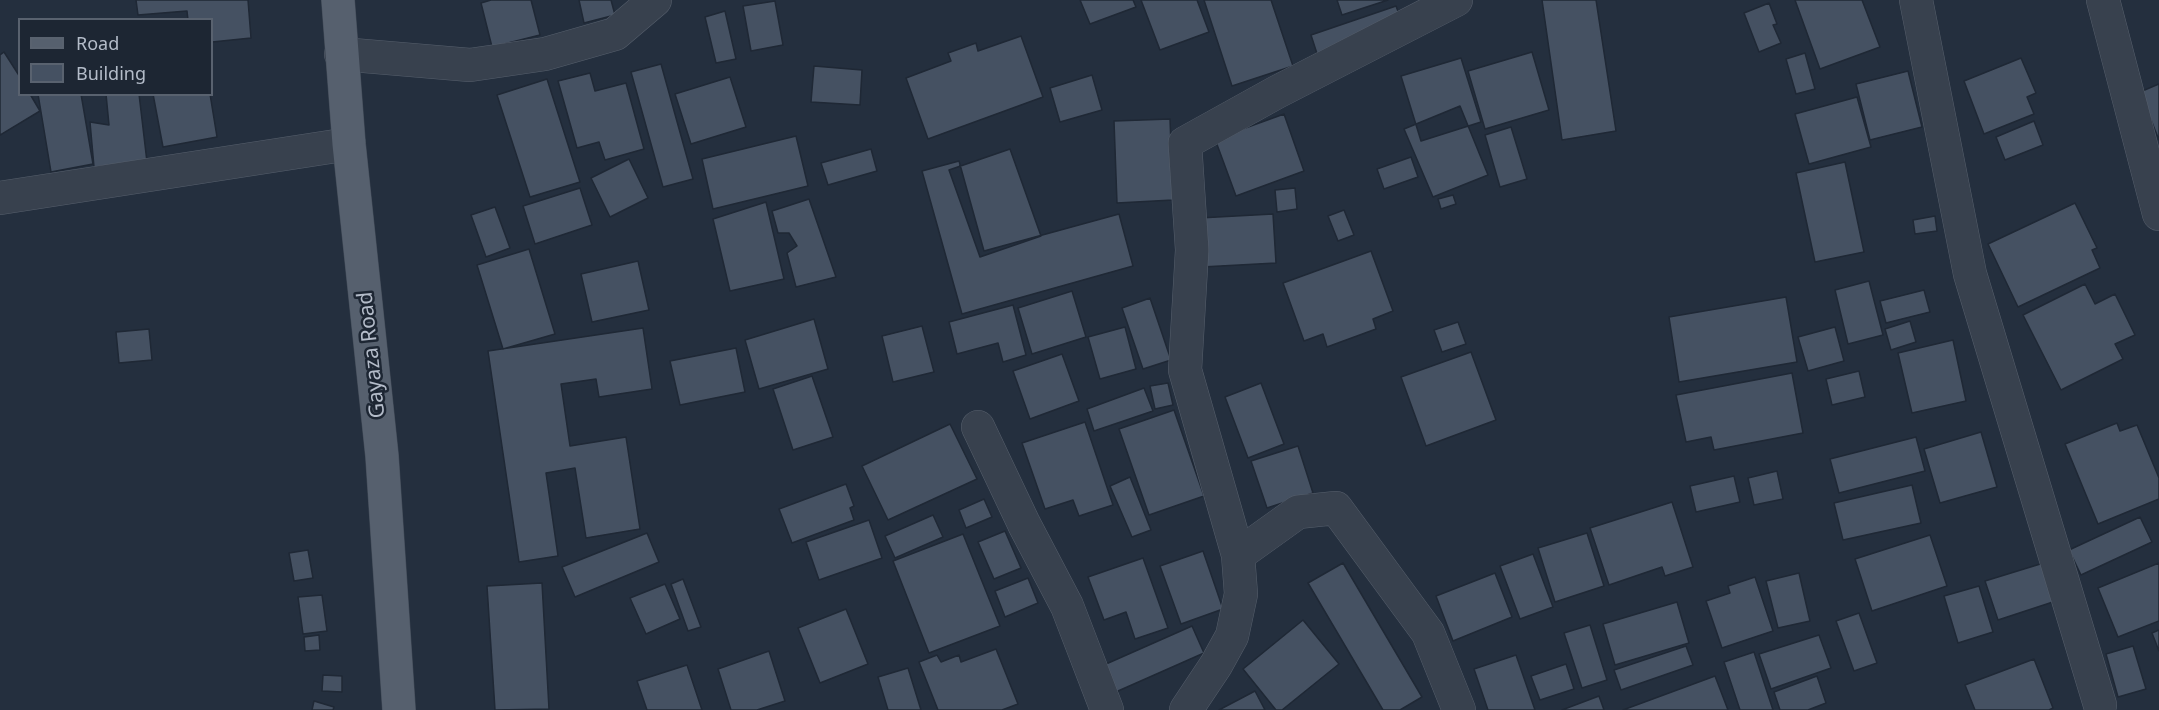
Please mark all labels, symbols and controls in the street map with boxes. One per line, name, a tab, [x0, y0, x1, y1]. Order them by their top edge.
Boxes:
legend	[18, 18, 213, 96]
text: Road	[76, 31, 119, 55]
text: Building	[76, 61, 146, 85]
street label: Gayaza Road	[353, 290, 391, 420]

